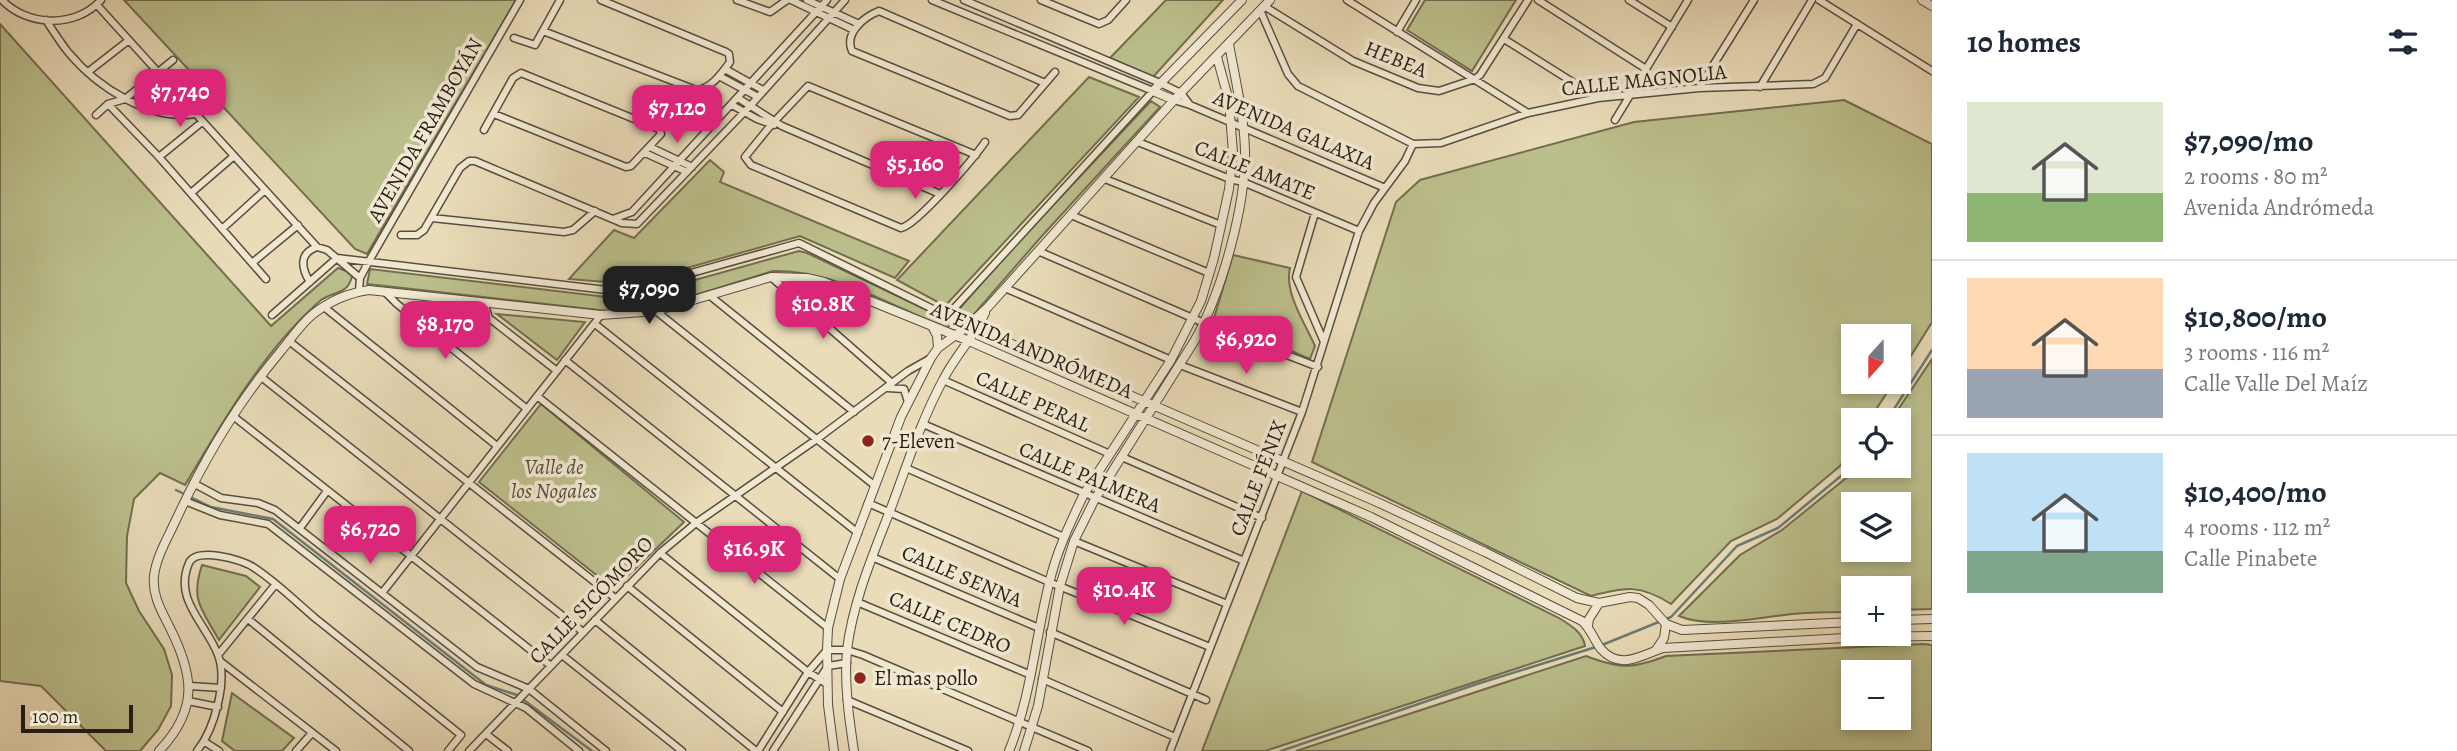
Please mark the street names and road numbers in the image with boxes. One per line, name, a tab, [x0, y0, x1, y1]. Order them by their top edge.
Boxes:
street label: AVENIDA FRAMBOYÁN	[360, 33, 489, 228]
street label: HEBEA	[1360, 34, 1432, 85]
street label: CALLE MAGNOLIA	[1560, 57, 1729, 103]
street label: AVENIDA GALAXIA	[1208, 83, 1380, 177]
street label: CALLE AMATE	[1190, 133, 1320, 207]
street label: AVENIDA ANDRÓMEDA	[926, 294, 1138, 405]
street label: CALLE PERAL	[972, 363, 1095, 439]
street label: CALLE FÉNIX	[1223, 416, 1293, 540]
street label: CALLE PALMERA	[1015, 434, 1166, 520]
street label: CALLE SICÓMORO	[523, 530, 659, 670]
street label: CALLE SENNA	[898, 538, 1027, 614]
street label: CALLE CEDRO	[885, 584, 1015, 660]

